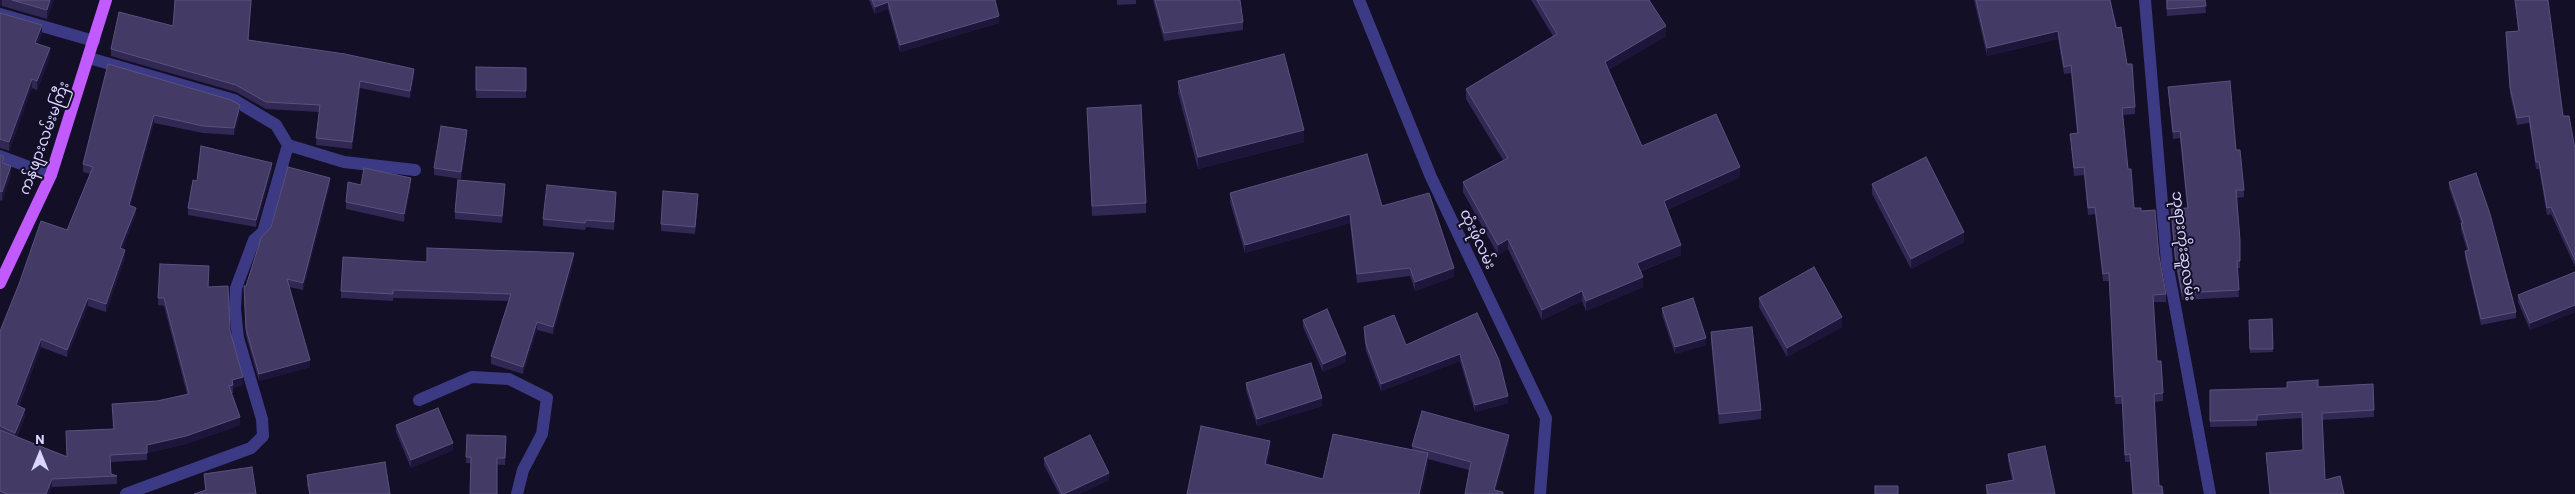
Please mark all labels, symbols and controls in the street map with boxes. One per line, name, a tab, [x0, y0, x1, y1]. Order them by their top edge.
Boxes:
street label: ကန်ဖျားလမ်းမကြီး	[15, 79, 73, 197]
street label: ဘုရားကိုးဆူလမ်း	[2168, 190, 2200, 302]
street label: ထုံးဖိုလမ်း	[1456, 206, 1500, 272]
north arrow	[15, 429, 65, 479]
text: N	[35, 430, 45, 447]

